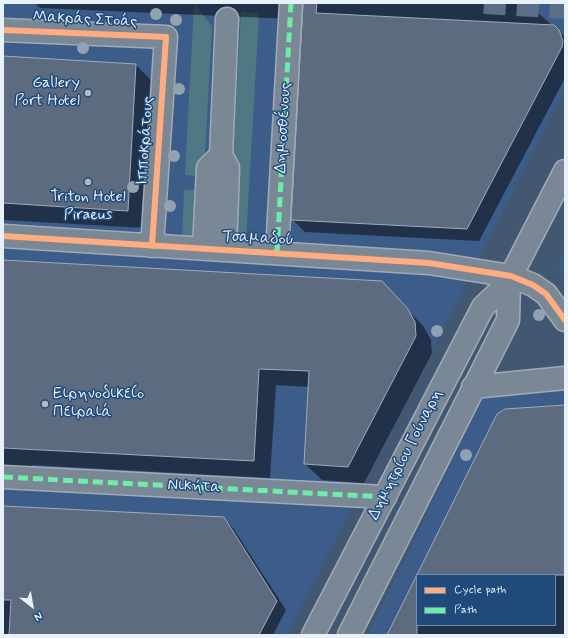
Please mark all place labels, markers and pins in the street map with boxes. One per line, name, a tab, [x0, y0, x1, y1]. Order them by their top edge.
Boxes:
place label: Gallery Port Hotel	[14, 74, 80, 112]
marker: Gallery Port Hotel	[83, 88, 93, 98]
marker: Triton Hotel Piraeus	[83, 177, 93, 187]
place label: Triton Hotel Piraeus	[50, 188, 126, 226]
place label: Ειρηνοδικείο Πειραιά	[53, 385, 144, 423]
marker: Ειρηνοδικείο Πειραιά	[40, 399, 50, 409]

